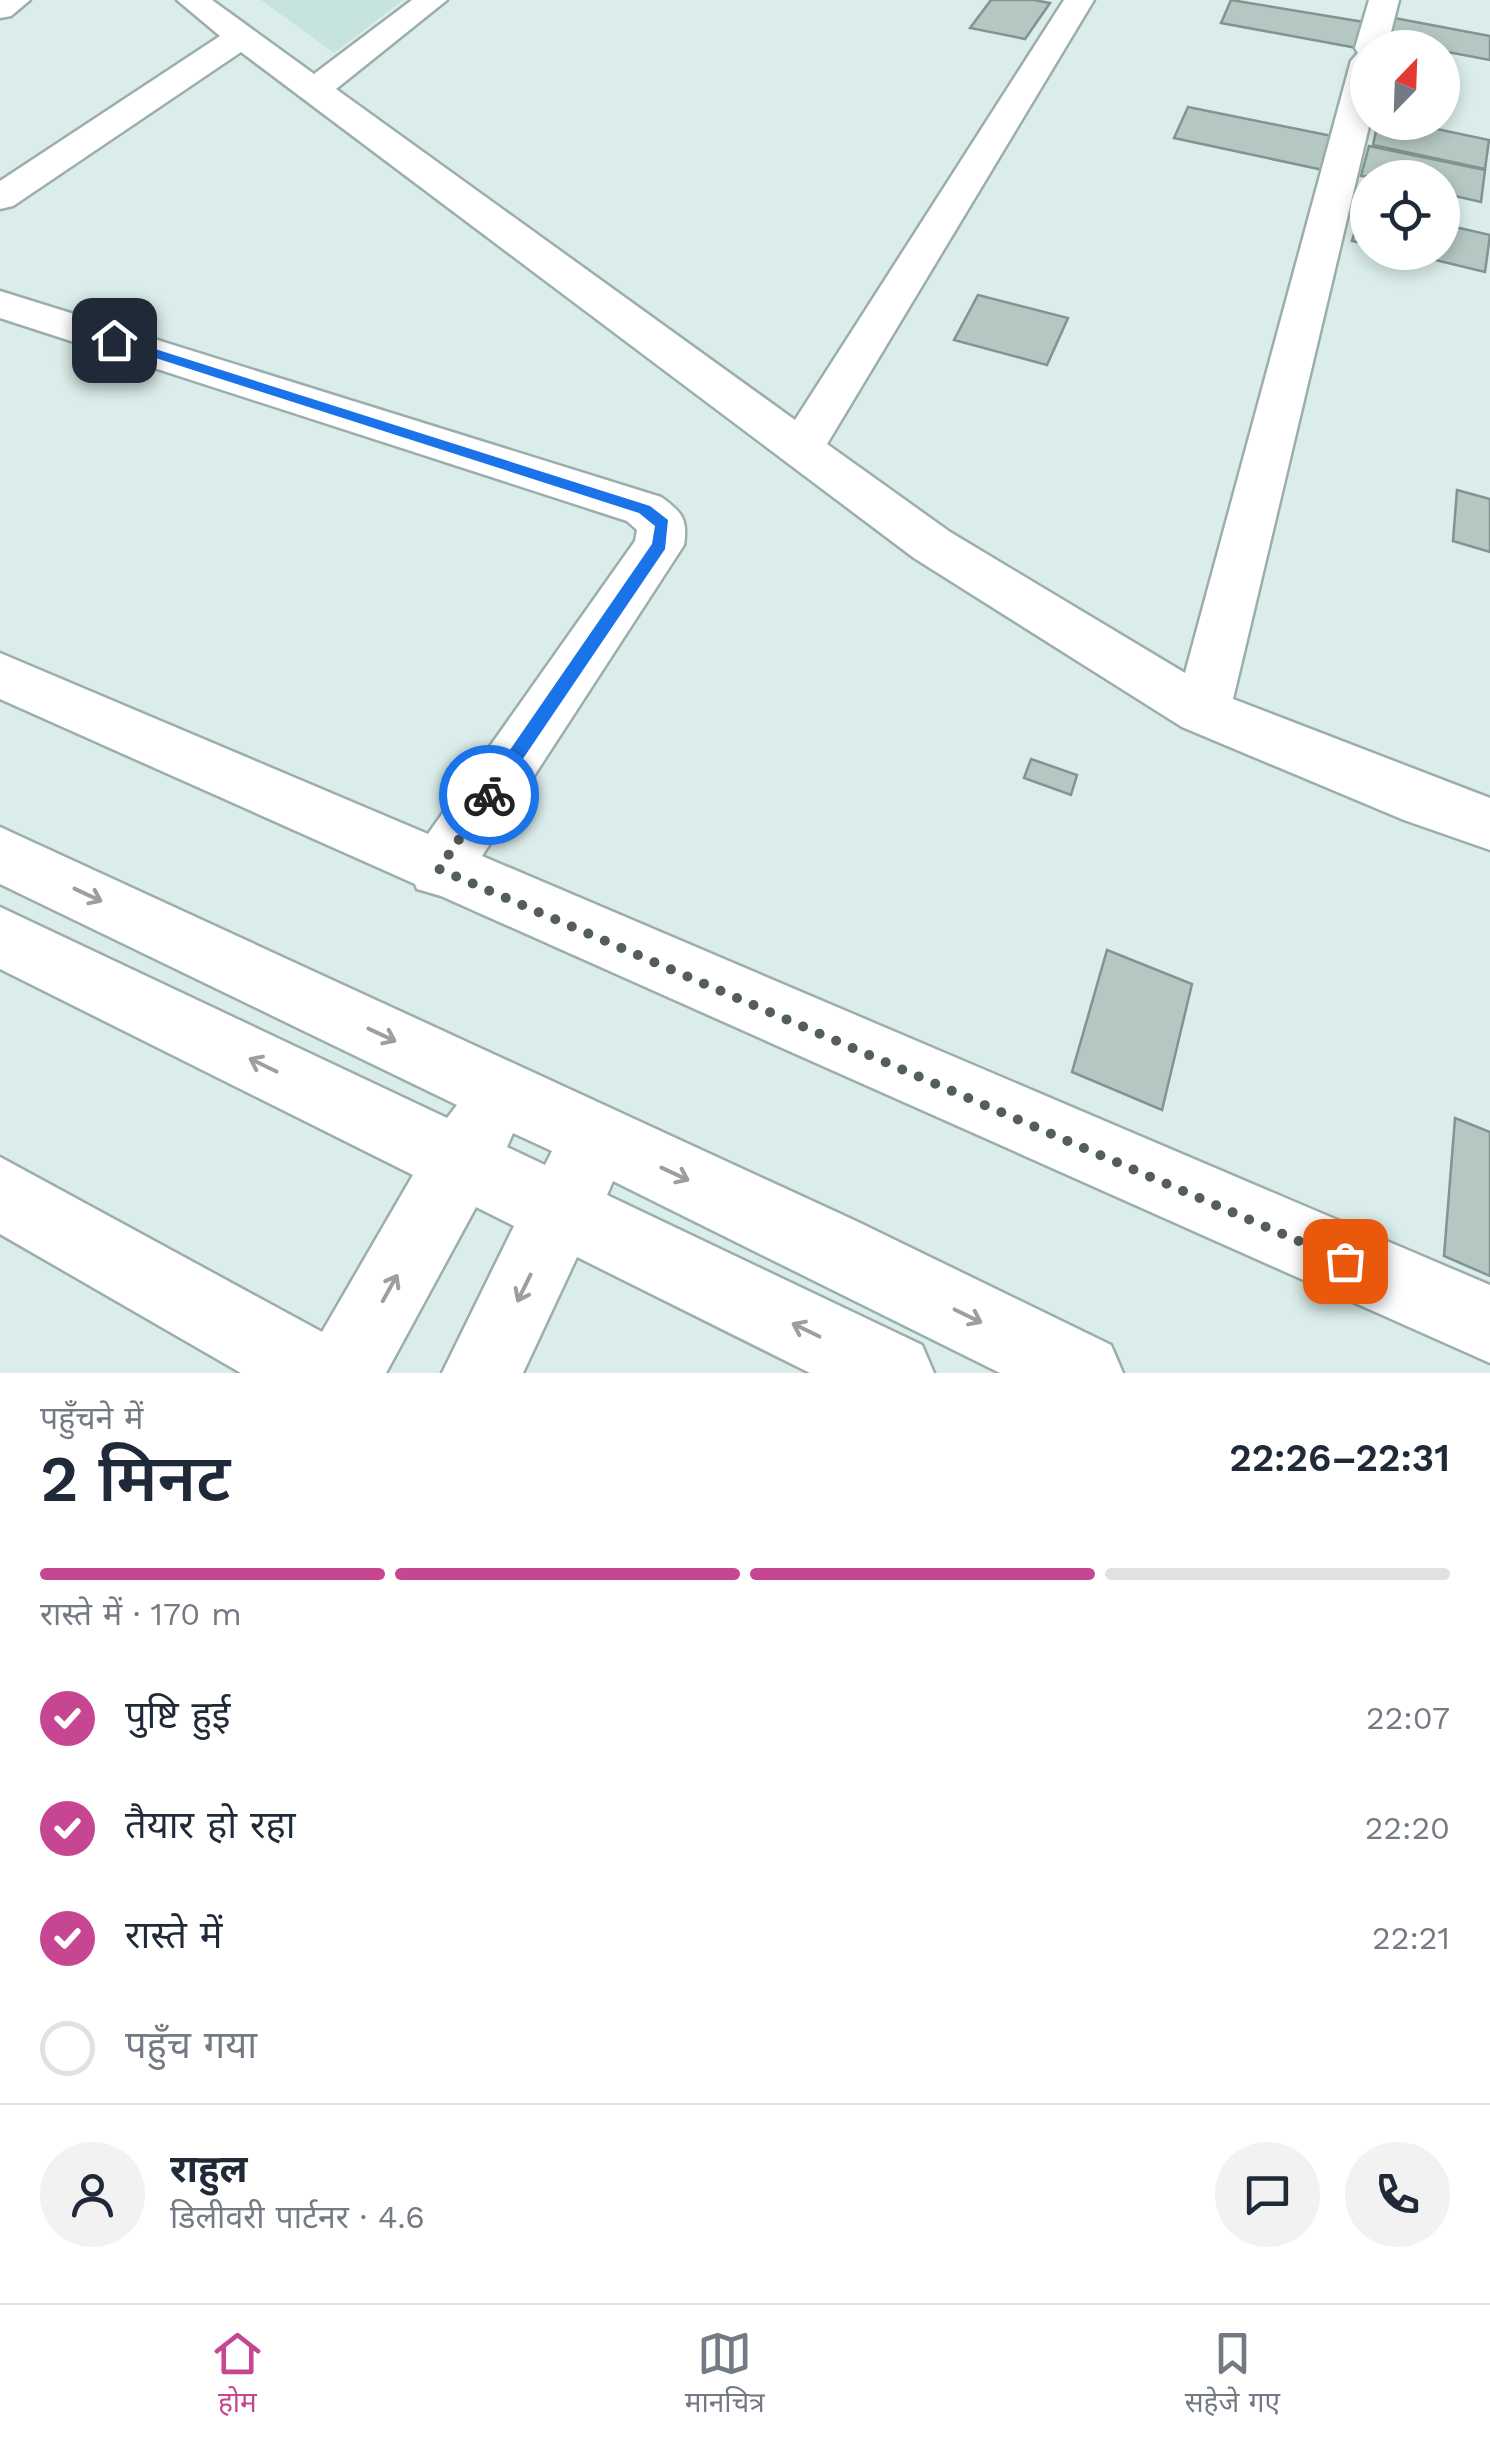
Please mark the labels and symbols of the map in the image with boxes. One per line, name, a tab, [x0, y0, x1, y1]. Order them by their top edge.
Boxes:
north arrow	[1350, 30, 1460, 140]
pin	[72, 298, 157, 383]
courier	[439, 745, 539, 845]
one-way arrow	[72, 887, 102, 906]
one-way arrow	[366, 1026, 396, 1045]
one-way arrow	[248, 1055, 278, 1074]
one-way arrow	[660, 1166, 690, 1185]
pin	[1303, 1219, 1388, 1304]
one-way arrow	[513, 1272, 532, 1302]
one-way arrow	[381, 1274, 401, 1303]
one-way arrow	[952, 1307, 982, 1326]
one-way arrow	[792, 1320, 822, 1339]

